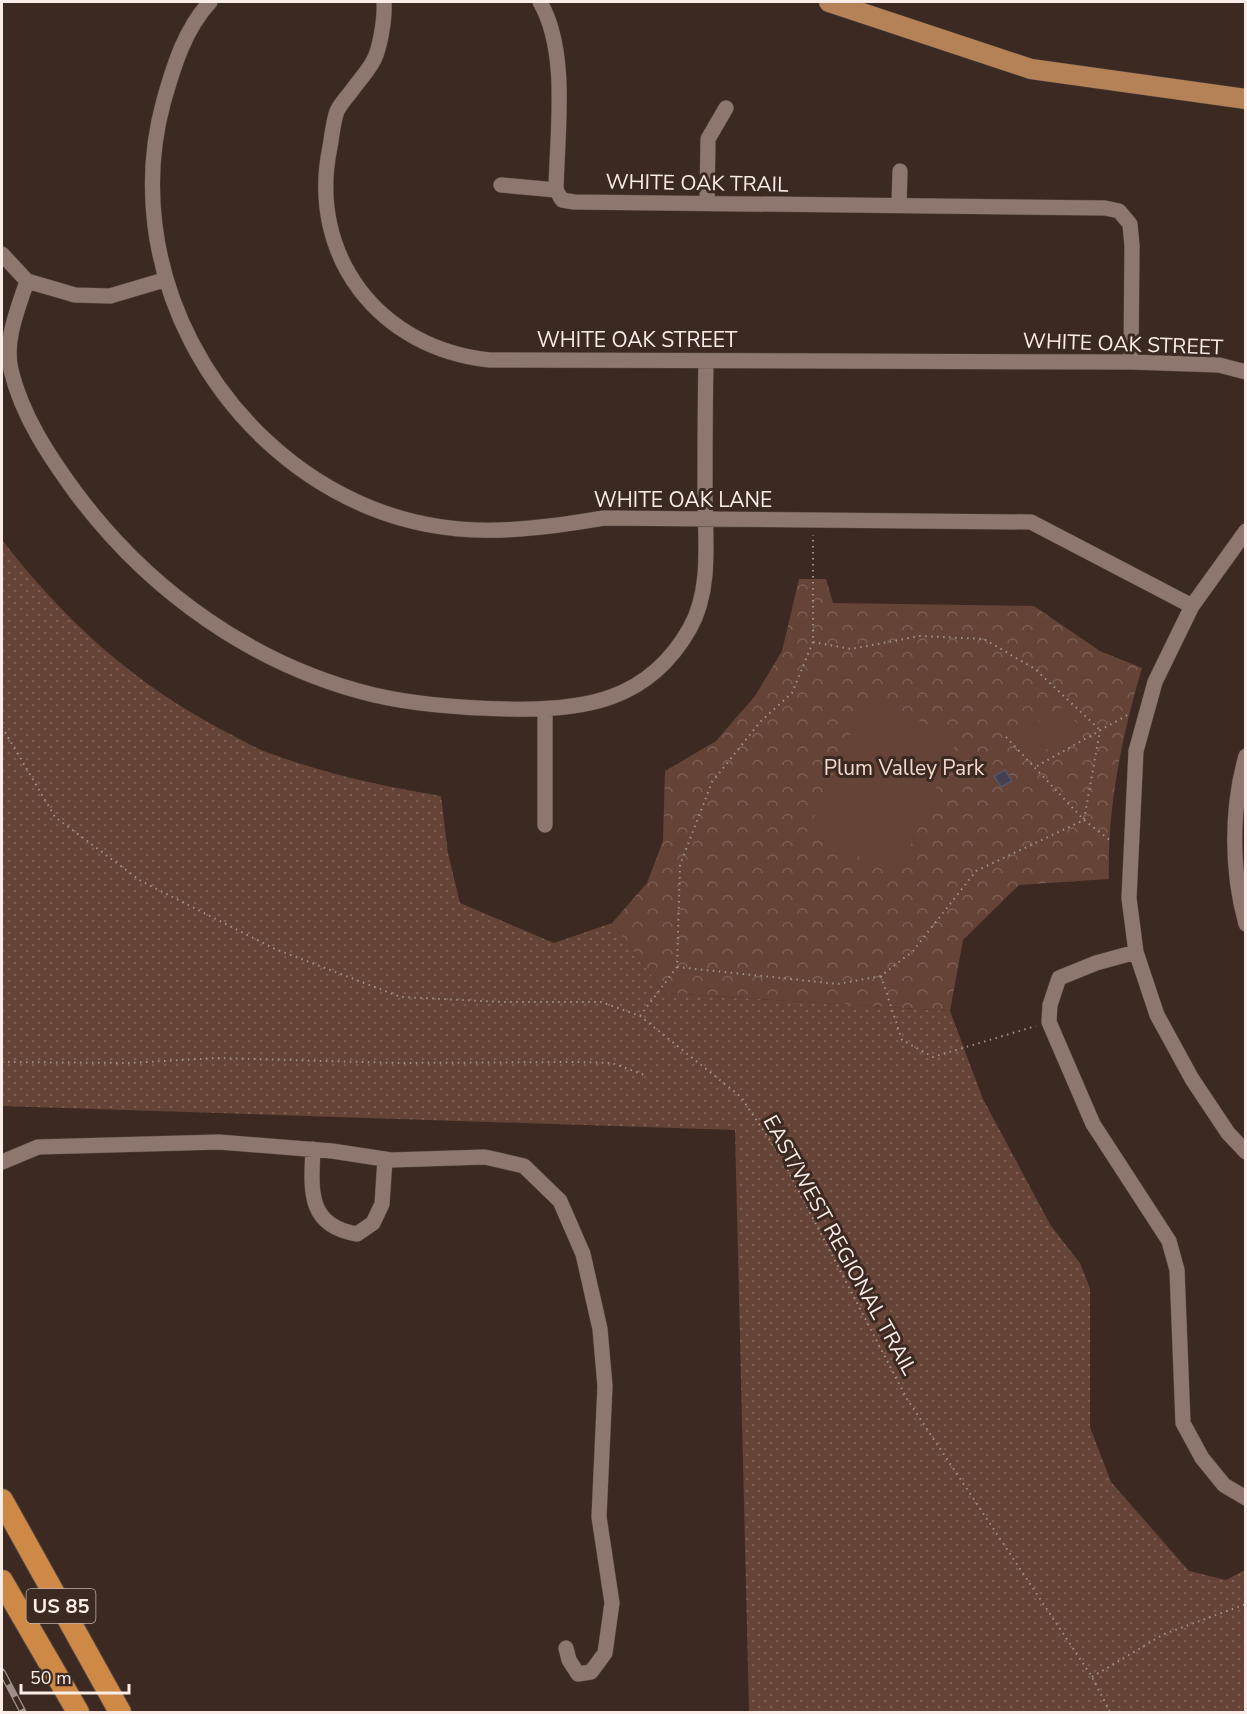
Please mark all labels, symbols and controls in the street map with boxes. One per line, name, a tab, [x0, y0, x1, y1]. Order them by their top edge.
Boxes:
street label: WHITE OAK TRAIL	[605, 167, 789, 199]
street label: WHITE OAK STREET	[537, 326, 738, 354]
street label: WHITE OAK STREET	[1022, 327, 1224, 362]
street label: WHITE OAK LANE	[594, 486, 772, 514]
park label: Plum Valley Park	[824, 754, 985, 782]
street label: EAST/WEST REGIONAL TRAIL	[757, 1110, 924, 1380]
road number: US 85	[26, 1589, 96, 1623]
scale bar	[21, 1657, 129, 1695]
text: 50 m	[30, 1666, 72, 1690]

